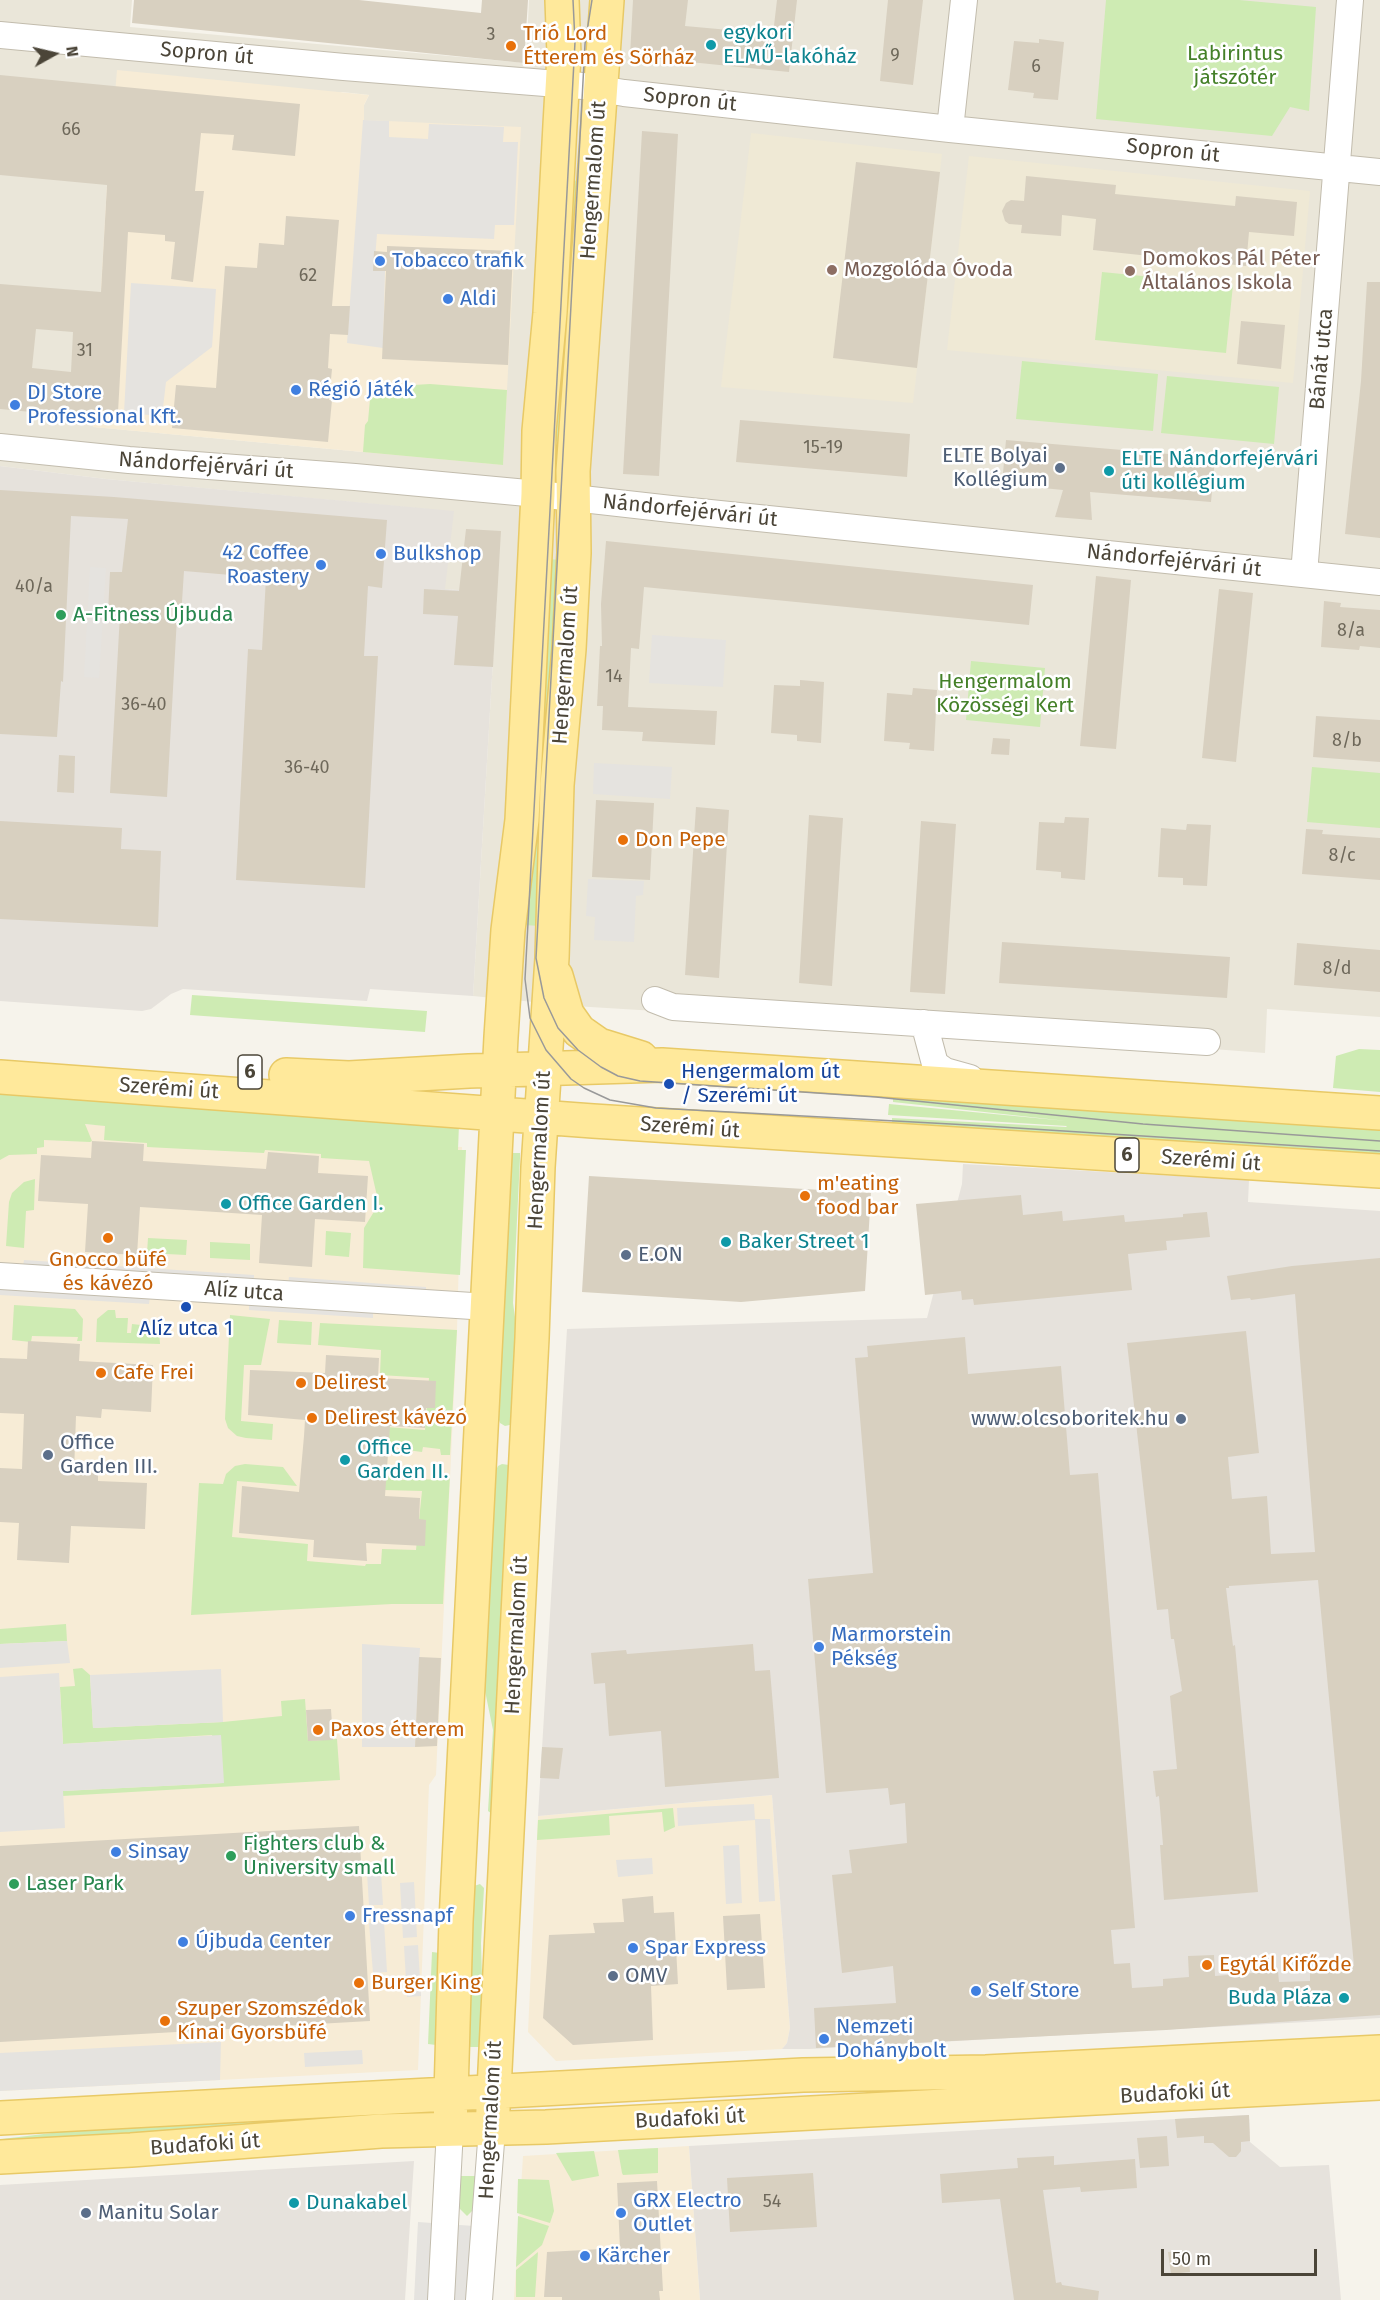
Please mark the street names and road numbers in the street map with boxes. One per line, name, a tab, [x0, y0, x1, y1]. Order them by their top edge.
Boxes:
street label: Sopron út	[159, 37, 255, 71]
street label: Sopron út	[642, 83, 738, 117]
street label: Hengermalom út	[576, 100, 612, 260]
street label: Sopron út	[1125, 134, 1221, 168]
street label: Bánát utca	[1305, 307, 1339, 411]
street label: Nándorfejérvári út	[118, 447, 294, 485]
street label: Nándorfejérvári út	[601, 489, 779, 533]
street label: Nándorfejérvári út	[1085, 539, 1263, 583]
street label: Hengermalom út	[548, 585, 584, 745]
road number: 6	[238, 1055, 262, 1089]
street label: Hengermalom út	[523, 1070, 557, 1230]
street label: Szerémi út	[118, 1073, 220, 1105]
street label: Szerémi út	[639, 1112, 741, 1144]
road number: 6	[1115, 1138, 1139, 1172]
street label: Szerémi út	[1160, 1145, 1262, 1177]
street label: Alíz utca	[203, 1277, 285, 1307]
street label: Hengermalom út	[500, 1555, 534, 1715]
street label: Hengermalom út	[474, 2040, 508, 2200]
street label: Budafoki út	[1119, 2079, 1231, 2109]
street label: Budafoki út	[634, 2104, 746, 2134]
street label: Budafoki út	[149, 2129, 261, 2161]

